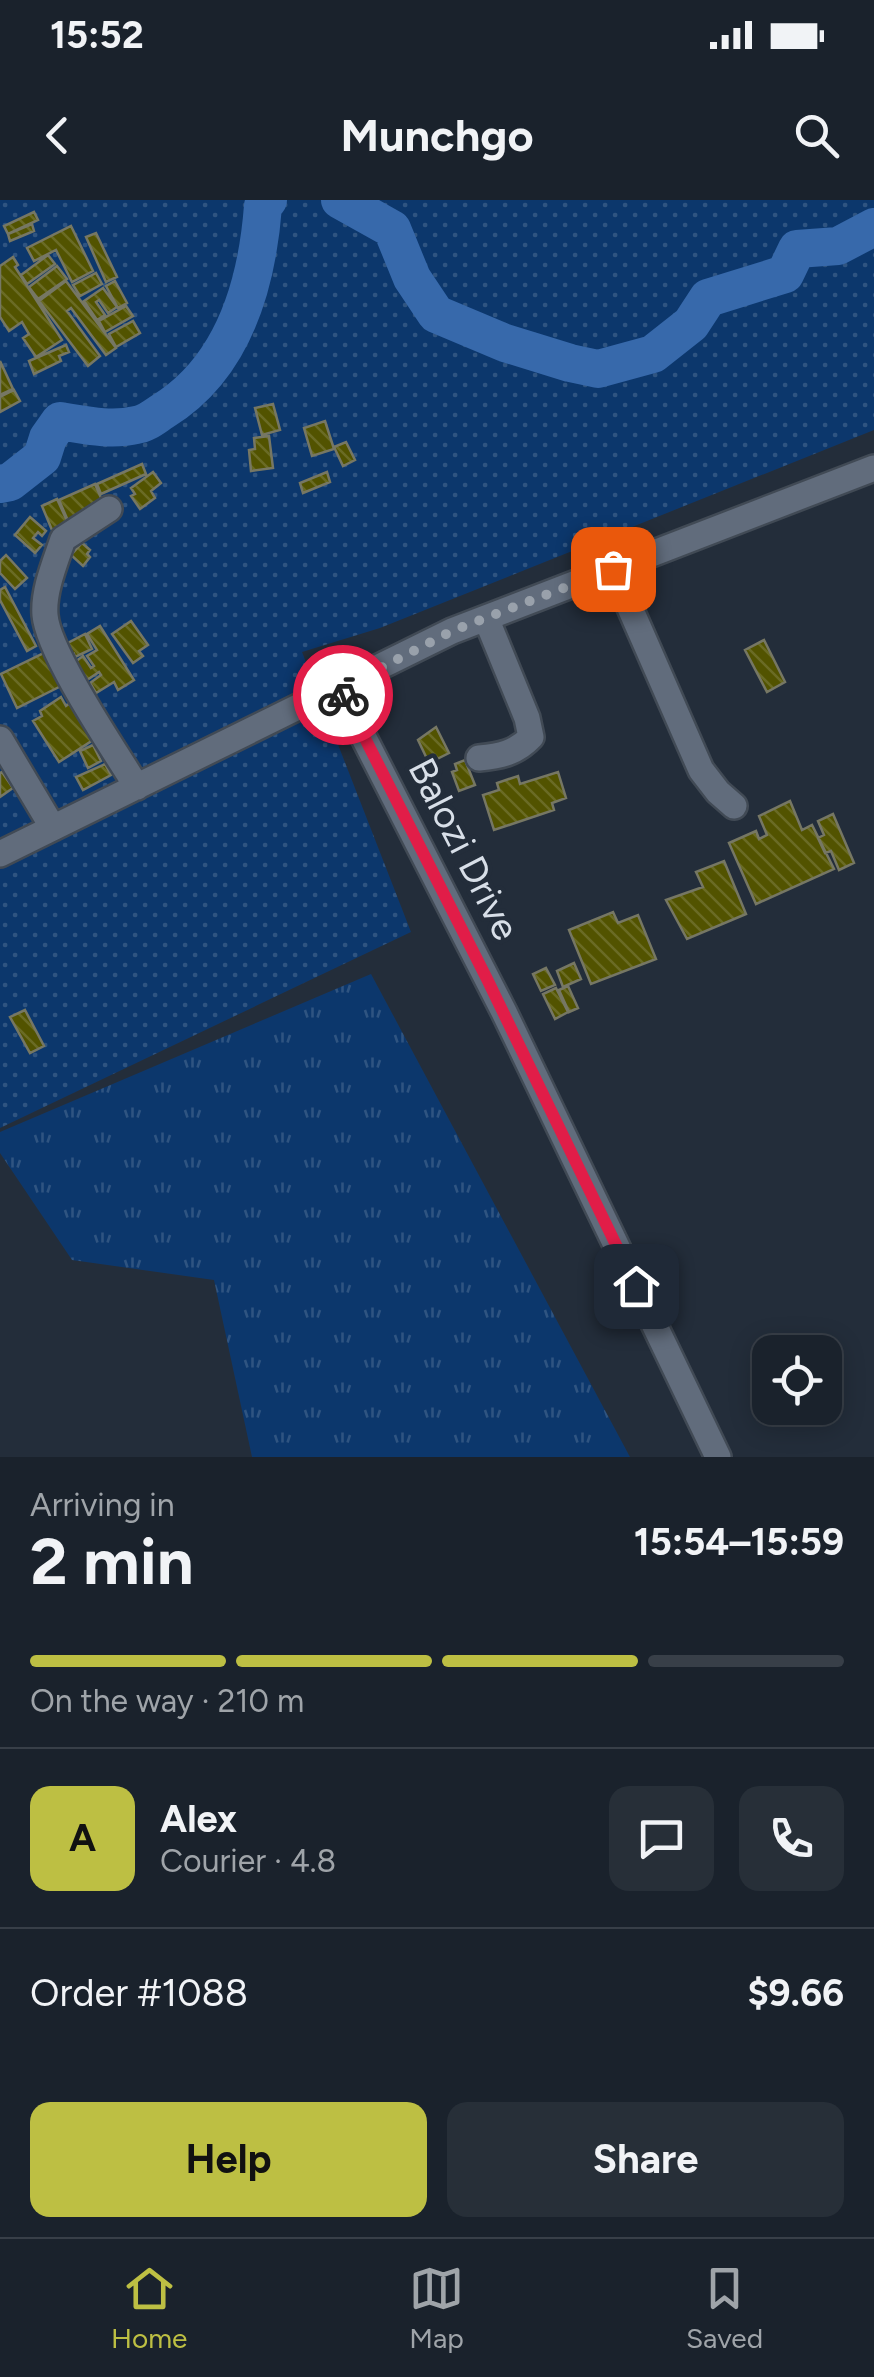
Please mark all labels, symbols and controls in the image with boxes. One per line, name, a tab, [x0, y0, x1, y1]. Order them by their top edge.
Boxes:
text: 15:52	[50, 12, 144, 58]
icon: back	[30, 108, 85, 163]
text: Munchgo	[340, 108, 534, 162]
icon: search	[789, 108, 844, 163]
pin	[571, 527, 656, 612]
icon: bag	[586, 542, 641, 597]
courier	[293, 645, 393, 745]
icon: bike	[316, 668, 371, 723]
street label: Balozi Drive	[399, 750, 529, 948]
pin	[594, 1244, 679, 1329]
icon: home	[609, 1259, 664, 1314]
map controls	[752, 1335, 842, 1425]
button: locate	[752, 1335, 842, 1425]
text: Arriving in	[30, 1486, 175, 1524]
text: 15:54–15:59	[634, 1519, 844, 1565]
text: 2 min	[30, 1522, 194, 1600]
text: On the way · 210 m	[30, 1682, 304, 1720]
button: chat	[609, 1786, 714, 1891]
button: phone	[739, 1786, 844, 1891]
text: Alex	[160, 1796, 237, 1842]
text: A	[69, 1815, 96, 1861]
text: Courier · 4.8	[160, 1842, 336, 1880]
text: Order #1088	[30, 1970, 248, 2016]
text: $9.66	[747, 1970, 844, 2016]
button: Help	[30, 2102, 427, 2217]
button: Share	[447, 2102, 844, 2217]
tab: Home	[111, 2261, 187, 2355]
tab: Map	[409, 2261, 464, 2355]
tab: Saved	[686, 2261, 763, 2355]

